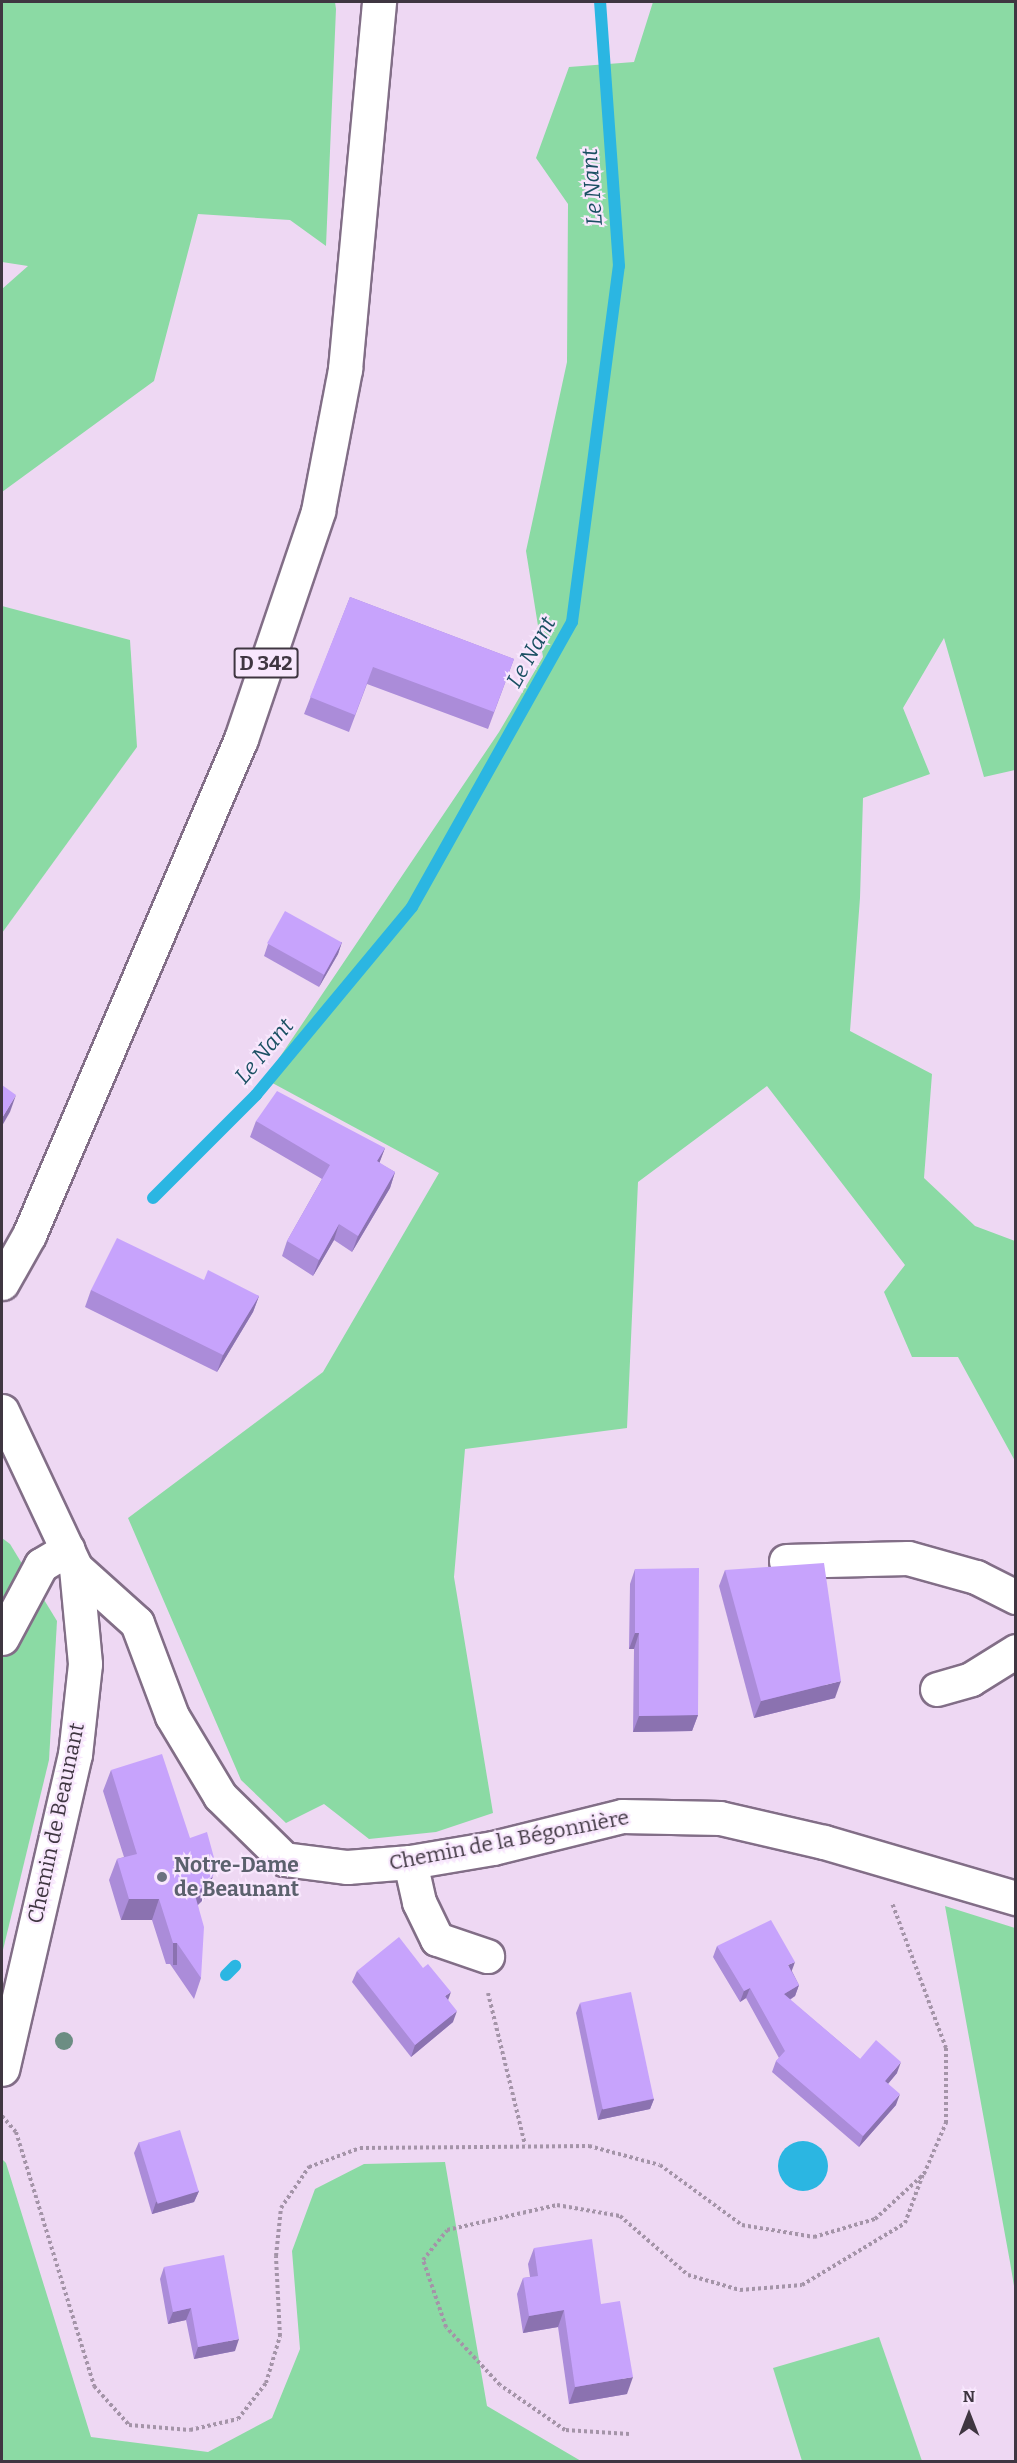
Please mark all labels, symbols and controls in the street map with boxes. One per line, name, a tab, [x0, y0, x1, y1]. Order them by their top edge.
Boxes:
water label: Le Nant	[576, 148, 608, 226]
water label: Le Nant	[501, 612, 561, 692]
road number: D 342	[233, 646, 299, 680]
water label: Le Nant	[229, 1013, 299, 1089]
street label: Chemin de Beaunant	[22, 1720, 90, 1926]
street label: Chemin de la Bégonnière	[387, 1804, 631, 1876]
place label: Notre-Dame de Beaunant	[174, 1852, 299, 1902]
marker: Notre-Dame de Beaunant	[155, 1870, 169, 1884]
north arrow	[939, 2385, 999, 2445]
text: N	[963, 2387, 975, 2406]

